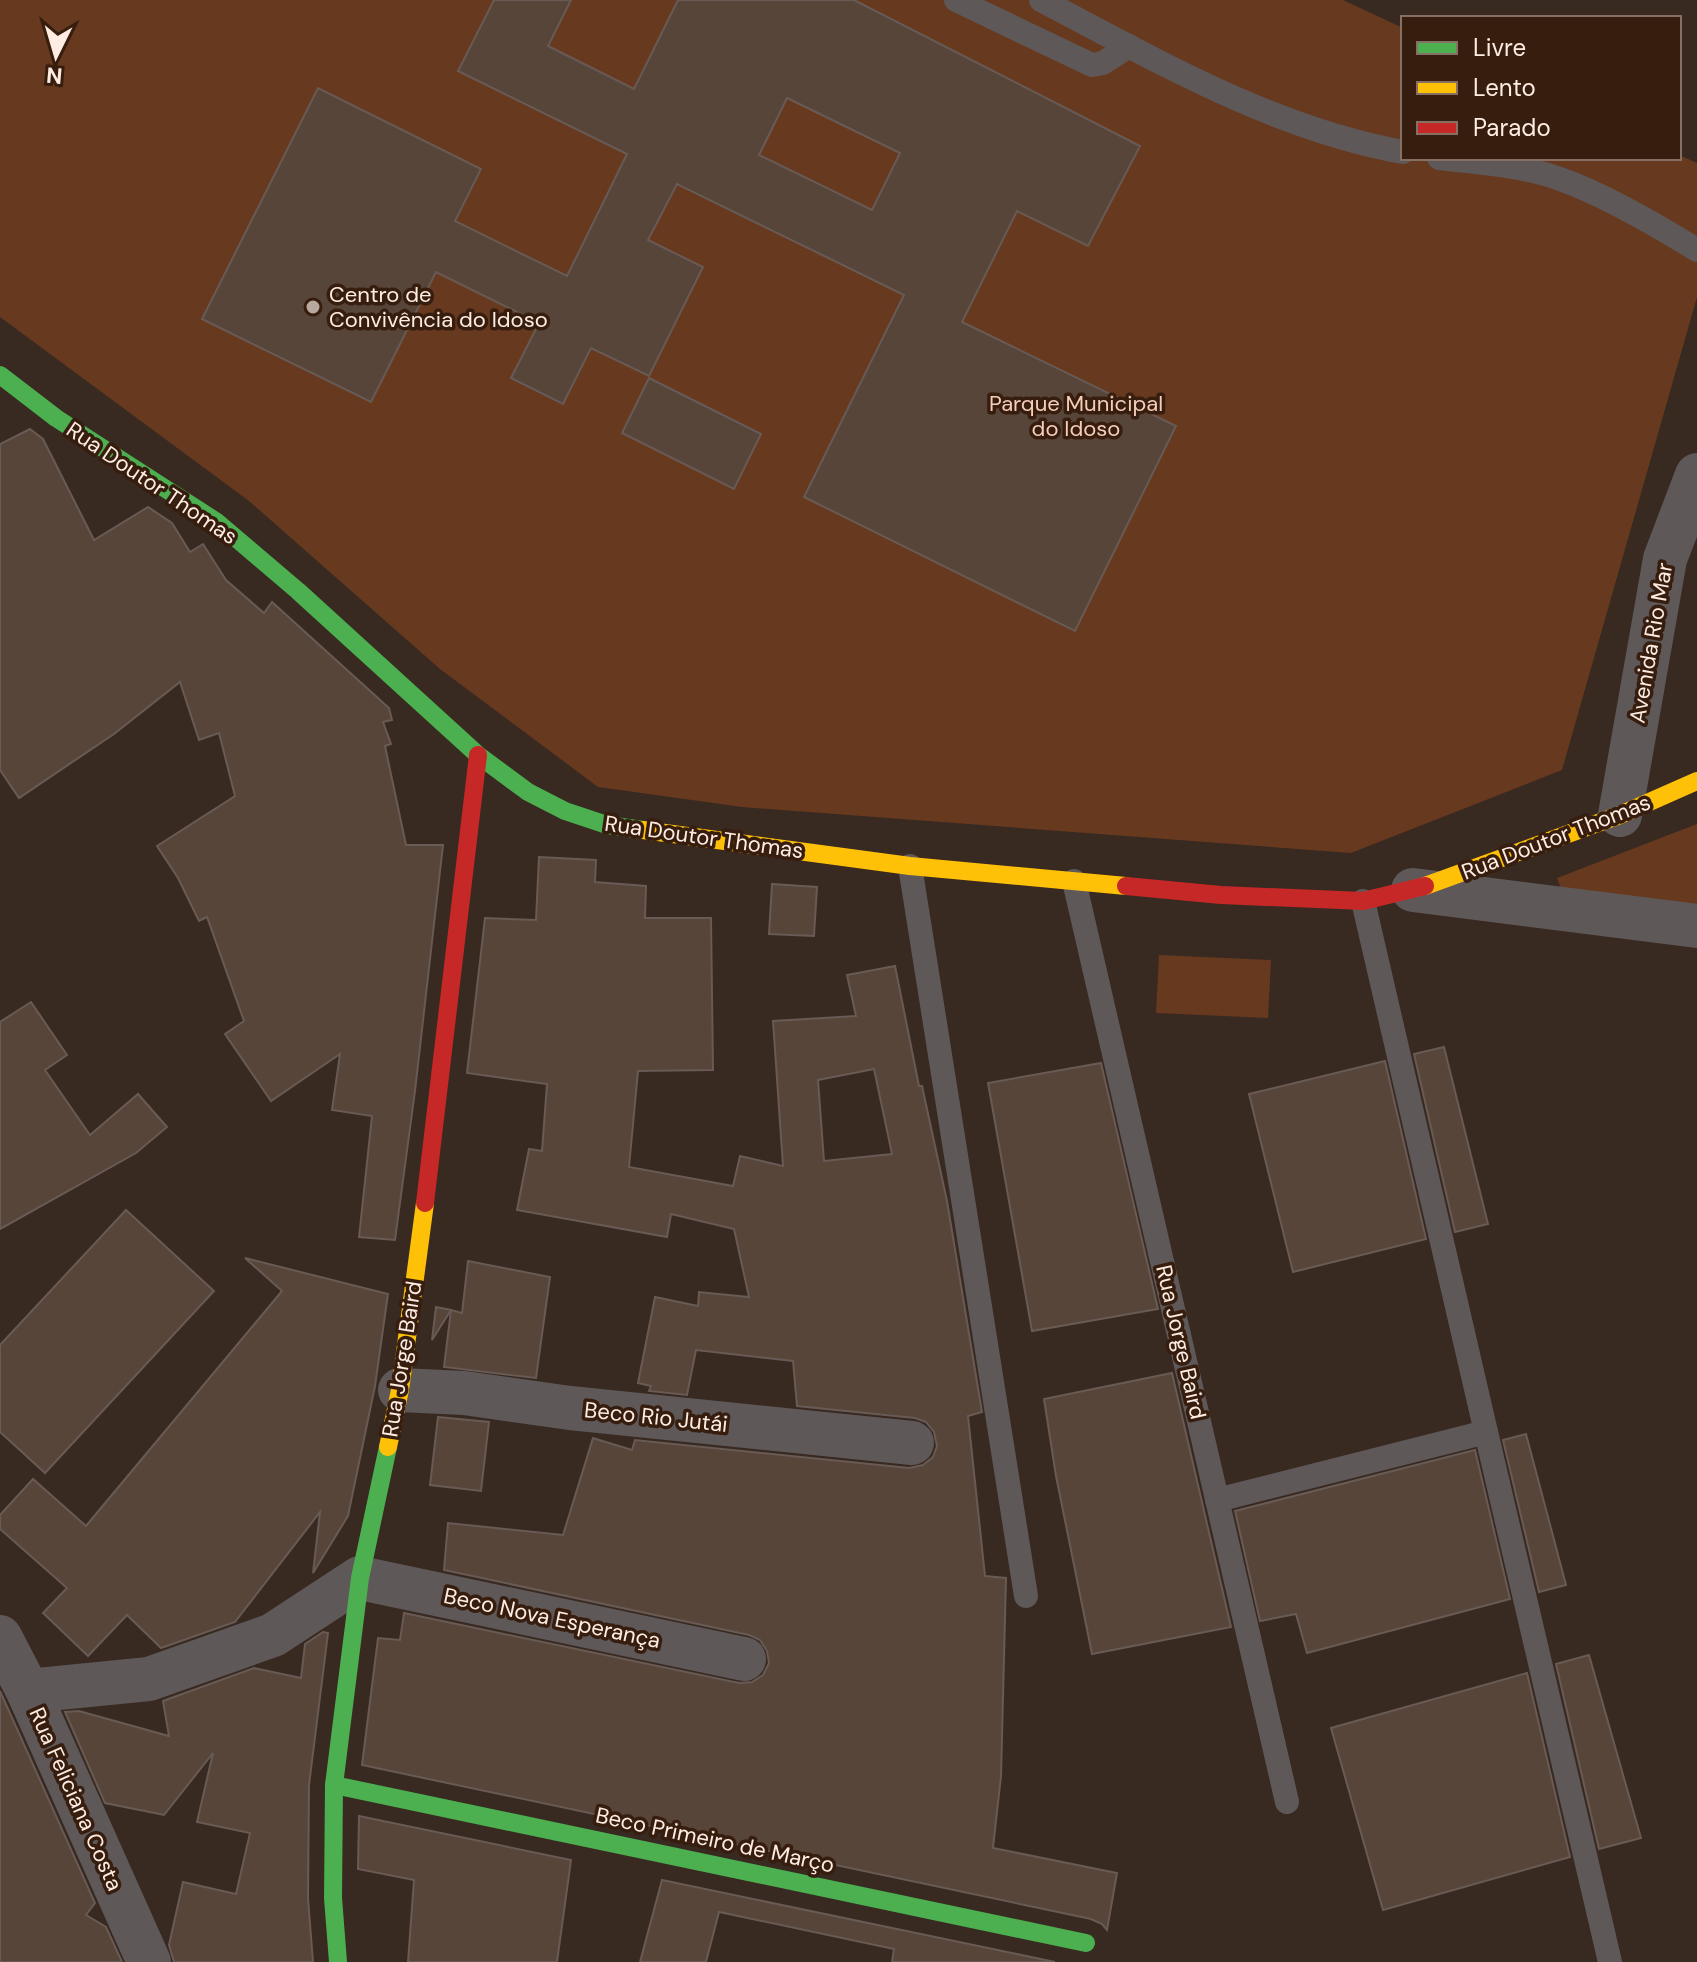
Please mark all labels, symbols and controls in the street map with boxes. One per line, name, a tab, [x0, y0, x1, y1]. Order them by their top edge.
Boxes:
north arrow	[16, 16, 96, 96]
legend	[1401, 16, 1681, 160]
text: Livre	[1473, 32, 1526, 63]
text: N	[45, 60, 64, 91]
text: Lento	[1473, 72, 1536, 103]
text: Parado	[1473, 112, 1551, 143]
place label: Centro de Convivência do Idoso	[329, 280, 548, 334]
marker: Centro de Convivência do Idoso	[304, 298, 322, 316]
park label: Parque Municipal do Idoso	[989, 389, 1163, 443]
street label: Rua Doutor Thomas	[61, 415, 243, 551]
street label: Avenida Rio Mar	[1623, 561, 1679, 725]
street label: Rua Doutor Thomas	[1457, 788, 1655, 886]
street label: Rua Doutor Thomas	[603, 809, 805, 865]
street label: Rua Jorge Baird	[1149, 1262, 1213, 1422]
street label: Rua Jorge Baird	[375, 1279, 429, 1439]
street label: Beco Rio Jutái	[583, 1395, 729, 1439]
street label: Beco Nova Esperança	[441, 1581, 663, 1655]
street label: Rua Feliciana Costa	[23, 1703, 129, 1895]
street label: Beco Primeiro de Março	[593, 1801, 837, 1879]

